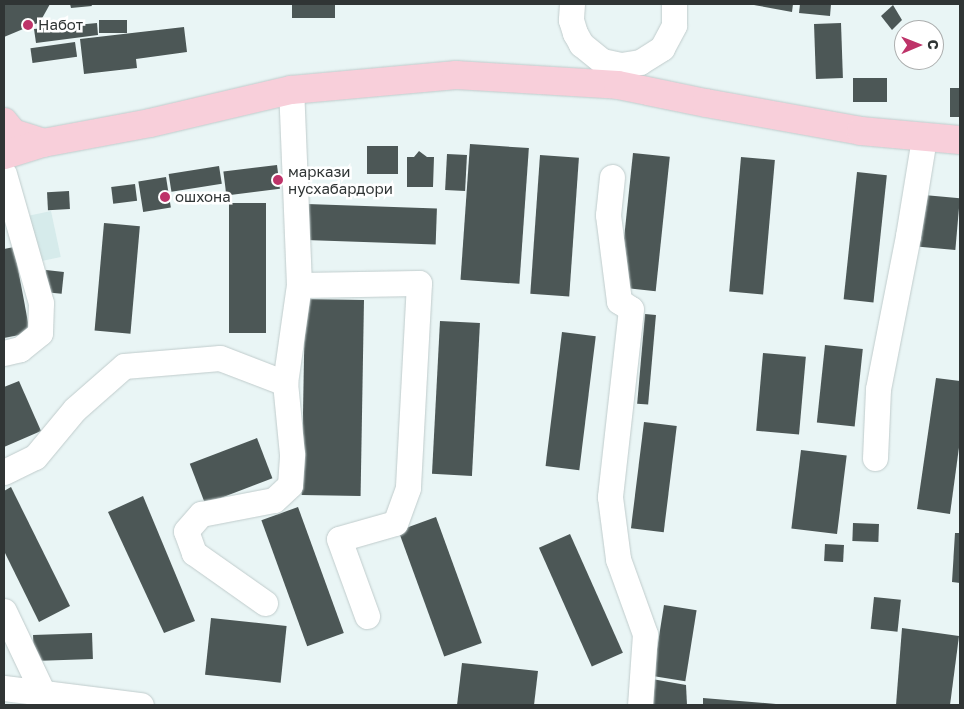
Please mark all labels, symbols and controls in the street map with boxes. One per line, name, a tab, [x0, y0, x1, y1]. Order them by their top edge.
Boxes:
place label: Набот	[38, 16, 83, 34]
marker: Набот	[22, 19, 34, 31]
north arrow	[894, 20, 944, 70]
text: С	[925, 40, 942, 50]
place label: маркази нусхабардори	[288, 162, 393, 197]
marker: маркази нусхабардори	[272, 174, 284, 186]
place label: ошхона	[175, 188, 231, 206]
marker: ошхона	[159, 191, 171, 203]

